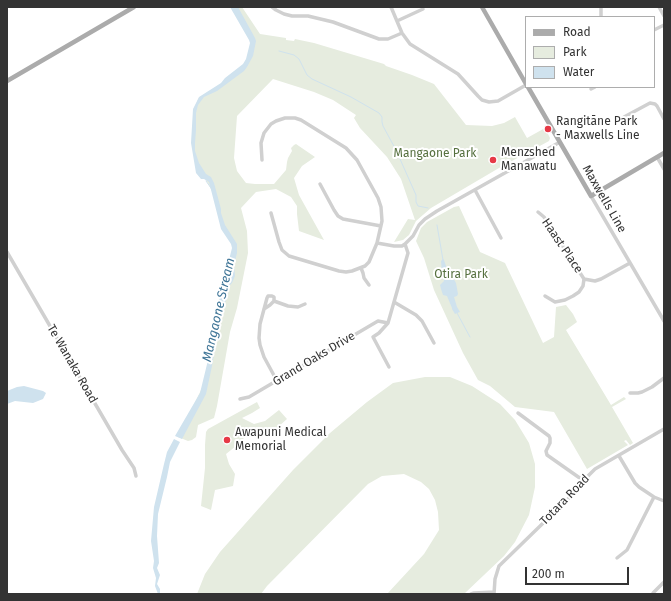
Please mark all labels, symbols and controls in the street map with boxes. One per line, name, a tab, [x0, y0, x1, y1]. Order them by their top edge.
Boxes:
legend	[525, 16, 655, 88]
text: Road	[563, 25, 591, 39]
text: Park	[563, 45, 587, 59]
text: Water	[563, 65, 594, 79]
place label: Rangitāne Park - Maxwells Line	[556, 115, 640, 143]
marker: Rangitāne Park - Maxwells Line	[543, 124, 553, 134]
place label: Menzshed Manawatu	[501, 146, 557, 174]
park label: Mangaone Park	[394, 147, 476, 161]
marker: Menzshed Manawatu	[488, 155, 498, 165]
street label: Maxwells Line	[579, 163, 629, 235]
street label: Haast Place	[538, 216, 586, 276]
water label: Mangaone Stream	[199, 256, 239, 364]
park label: Otira Park	[434, 268, 488, 282]
street label: Te Wanaka Road	[44, 322, 100, 406]
street label: Grand Oaks Drive	[270, 329, 358, 389]
place label: Awapuni Medical Memorial	[235, 426, 327, 454]
marker: Awapuni Medical Memorial	[222, 435, 232, 445]
street label: Totara Road	[537, 472, 593, 528]
scale bar	[527, 559, 631, 585]
text: 200 m	[532, 567, 565, 581]

